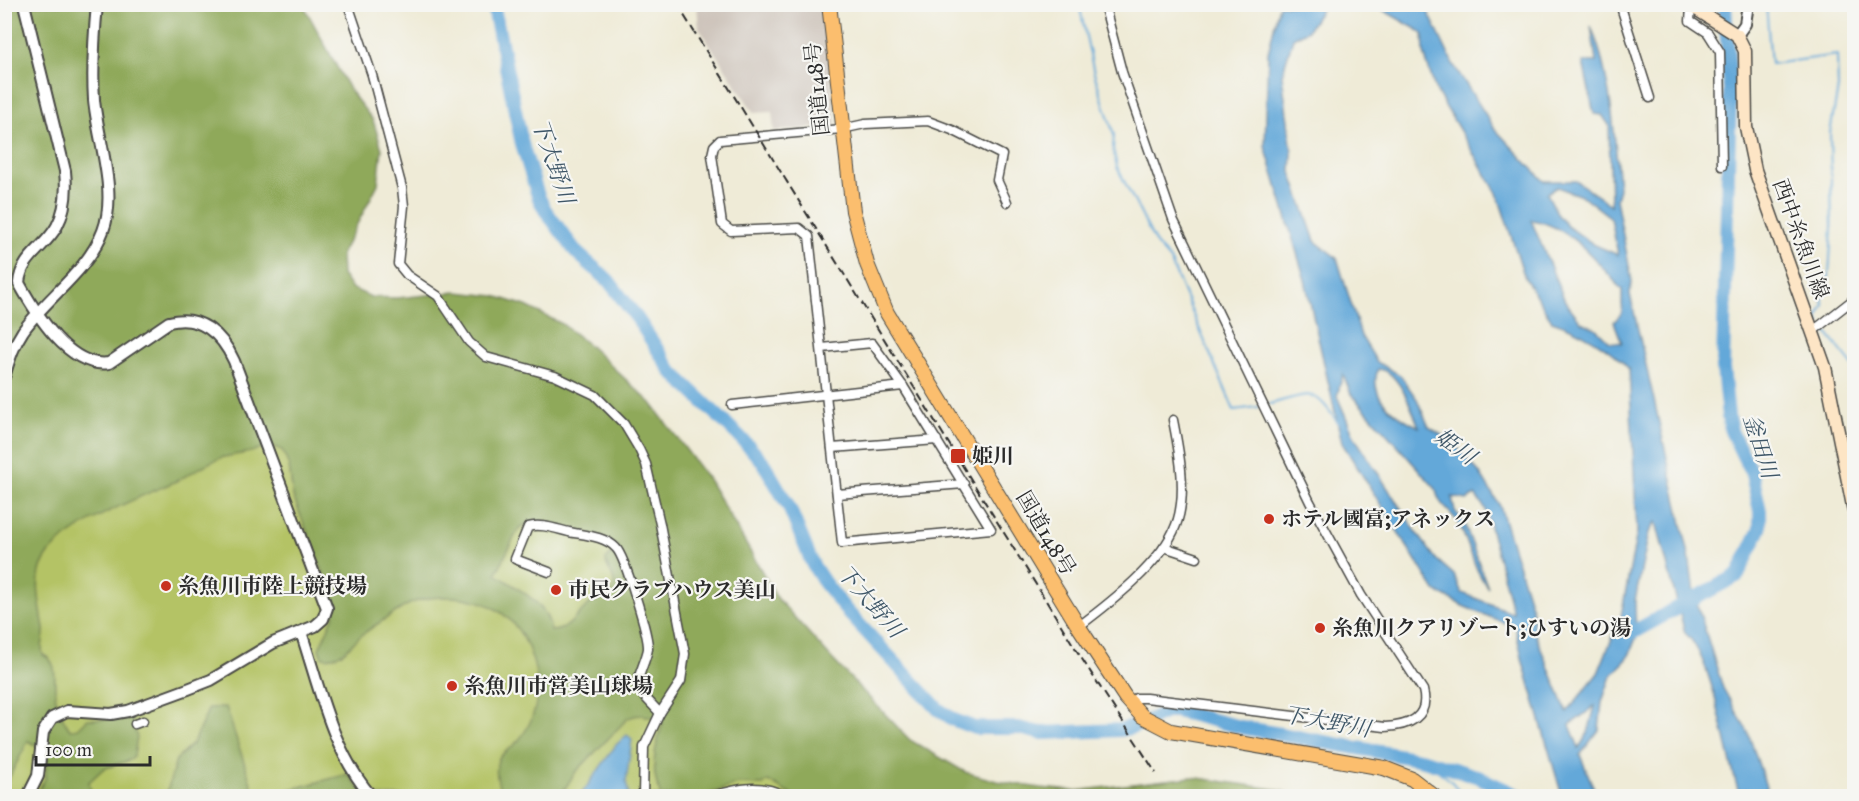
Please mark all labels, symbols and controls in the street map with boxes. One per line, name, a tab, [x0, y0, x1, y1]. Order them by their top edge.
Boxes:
street label: 国道148号	[799, 41, 835, 137]
water label: 下大野川	[526, 115, 581, 209]
street label: 西中糸魚川線	[1767, 175, 1835, 303]
water label: 釜田川	[1737, 411, 1784, 484]
water label: 姫川	[1430, 423, 1483, 471]
place label: 姫川	[972, 443, 1014, 469]
marker: 姫川	[949, 447, 967, 465]
street label: 国道148号	[1011, 486, 1081, 580]
place label: ホテル國富;アネックス	[1281, 506, 1495, 532]
marker: ホテル國富;アネックス	[1262, 512, 1276, 526]
water label: 下大野川	[832, 559, 911, 645]
place label: 糸魚川市陸上競技場	[178, 573, 367, 599]
place label: 市民クラブハウス美山	[568, 577, 776, 603]
marker: 糸魚川市陸上競技場	[159, 579, 173, 593]
marker: 市民クラブハウス美山	[549, 583, 563, 597]
place label: 糸魚川クアリゾート;ひすいの湯	[1332, 615, 1631, 641]
marker: 糸魚川クアリゾート;ひすいの湯	[1313, 621, 1327, 635]
place label: 糸魚川市営美山球場	[464, 673, 653, 699]
marker: 糸魚川市営美山球場	[445, 679, 459, 693]
water label: 下大野川	[1281, 701, 1375, 743]
scale bar	[36, 729, 150, 767]
text: 100 m	[45, 739, 92, 761]

